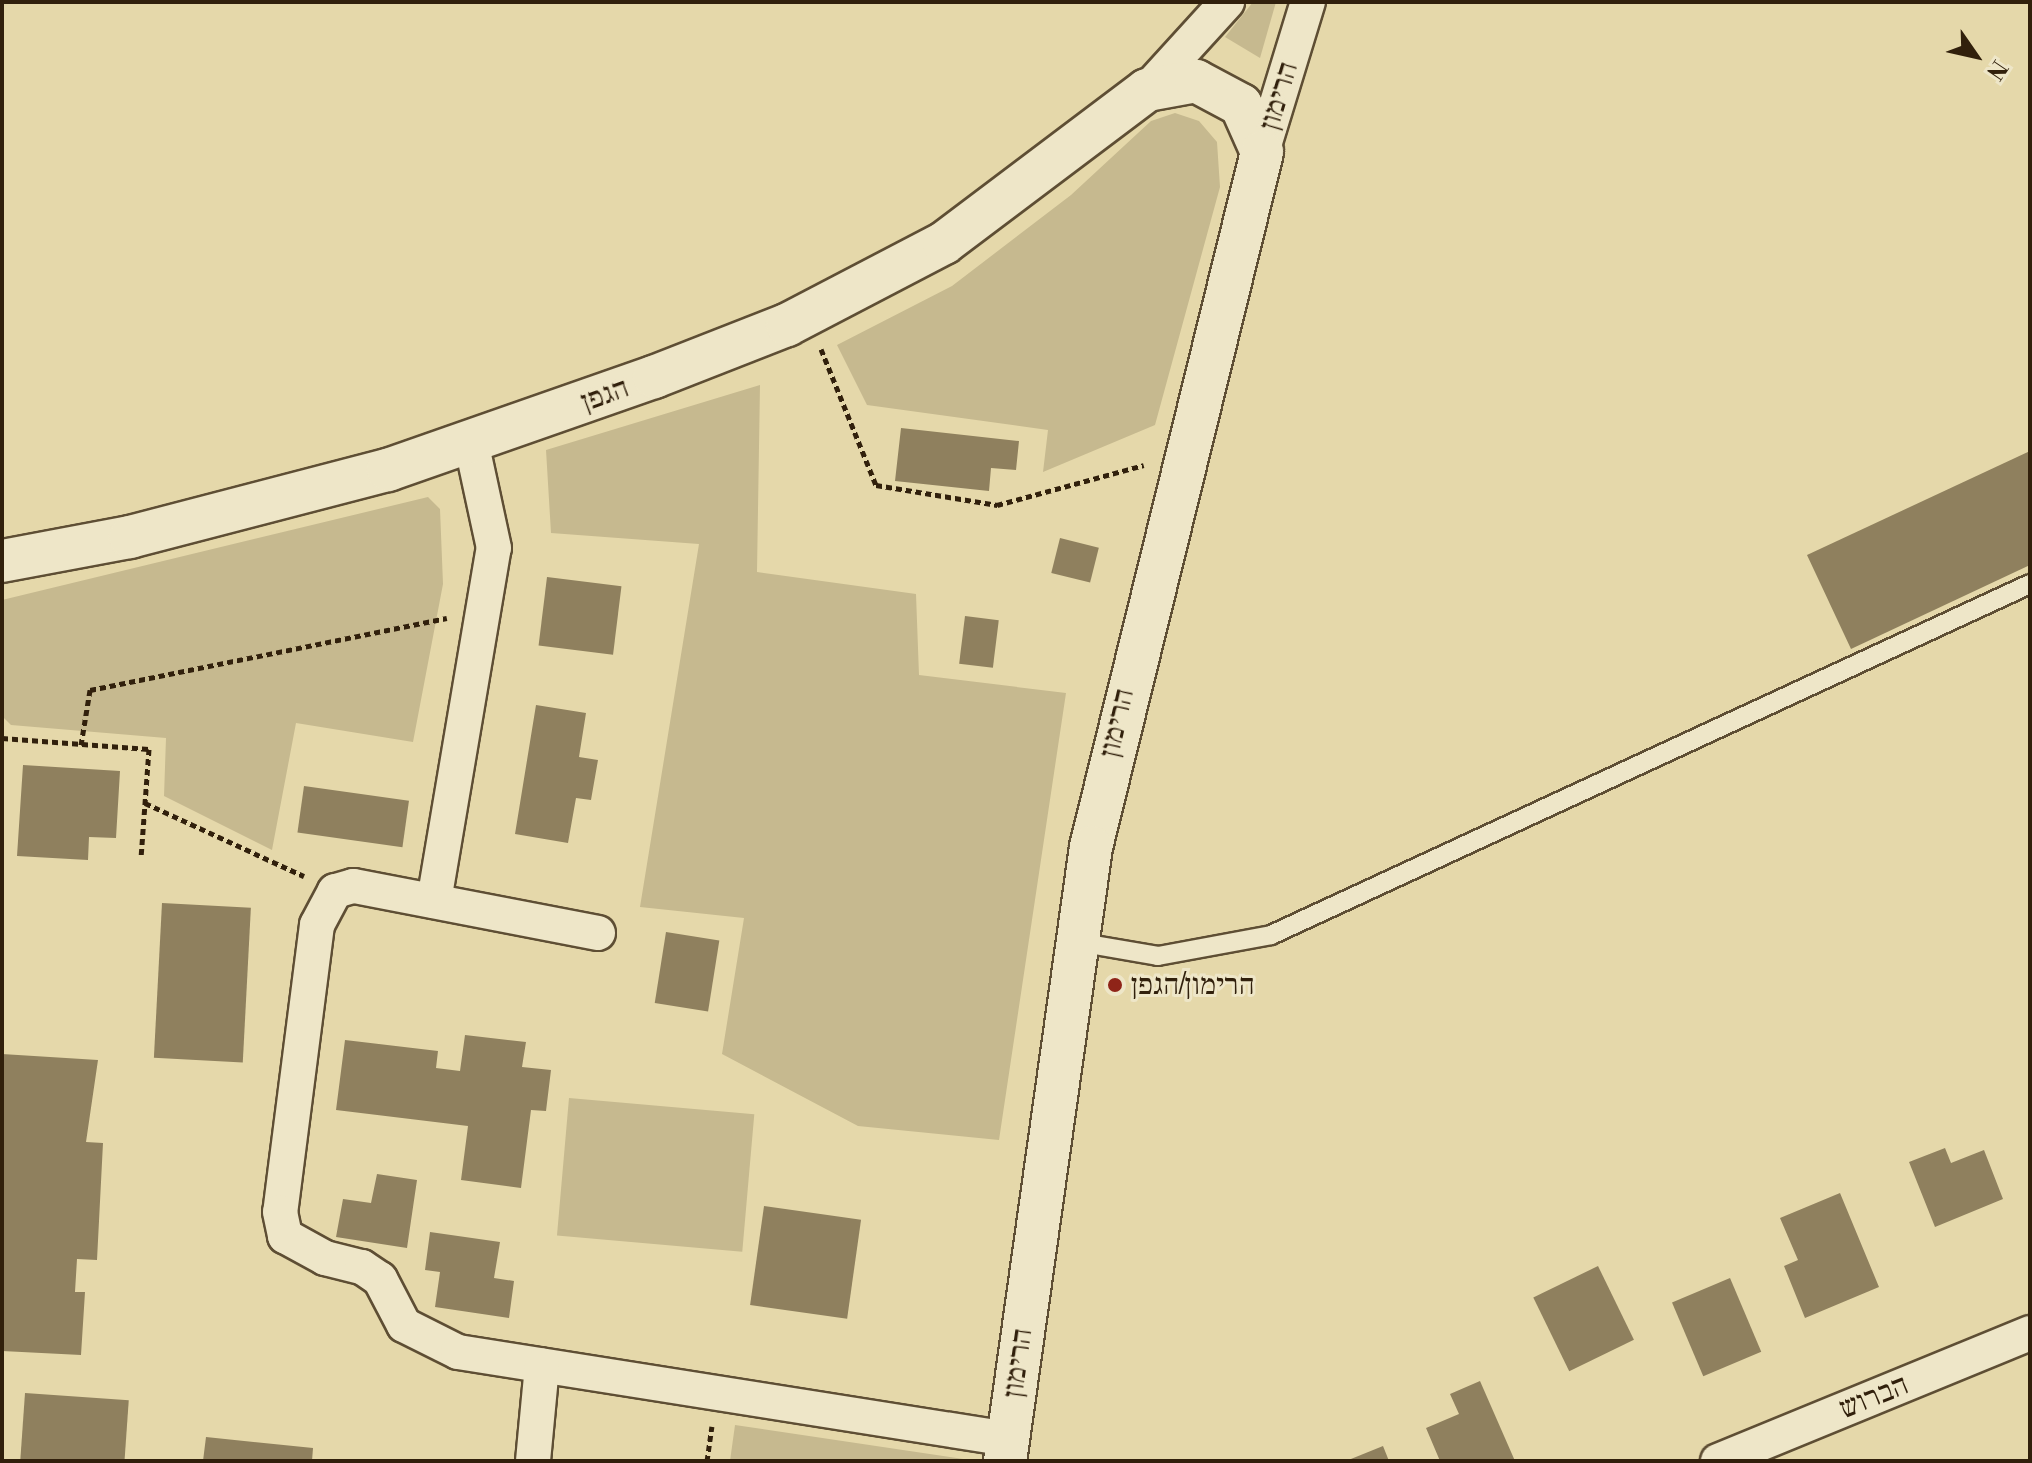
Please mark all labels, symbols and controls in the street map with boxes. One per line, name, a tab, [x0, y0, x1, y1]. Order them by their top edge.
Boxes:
north arrow	[1936, 16, 2016, 96]
text: N	[1980, 55, 2012, 84]
street label: הרימון	[1252, 57, 1306, 135]
street label: הגפן	[576, 370, 634, 420]
street label: הרימון	[1092, 685, 1142, 761]
place label: הרימון/הגפן	[1131, 967, 1255, 1003]
marker: הרימון/הגפן	[1106, 976, 1124, 994]
street label: הרימון	[995, 1326, 1041, 1400]
street label: הברוש	[1834, 1367, 1914, 1427]

